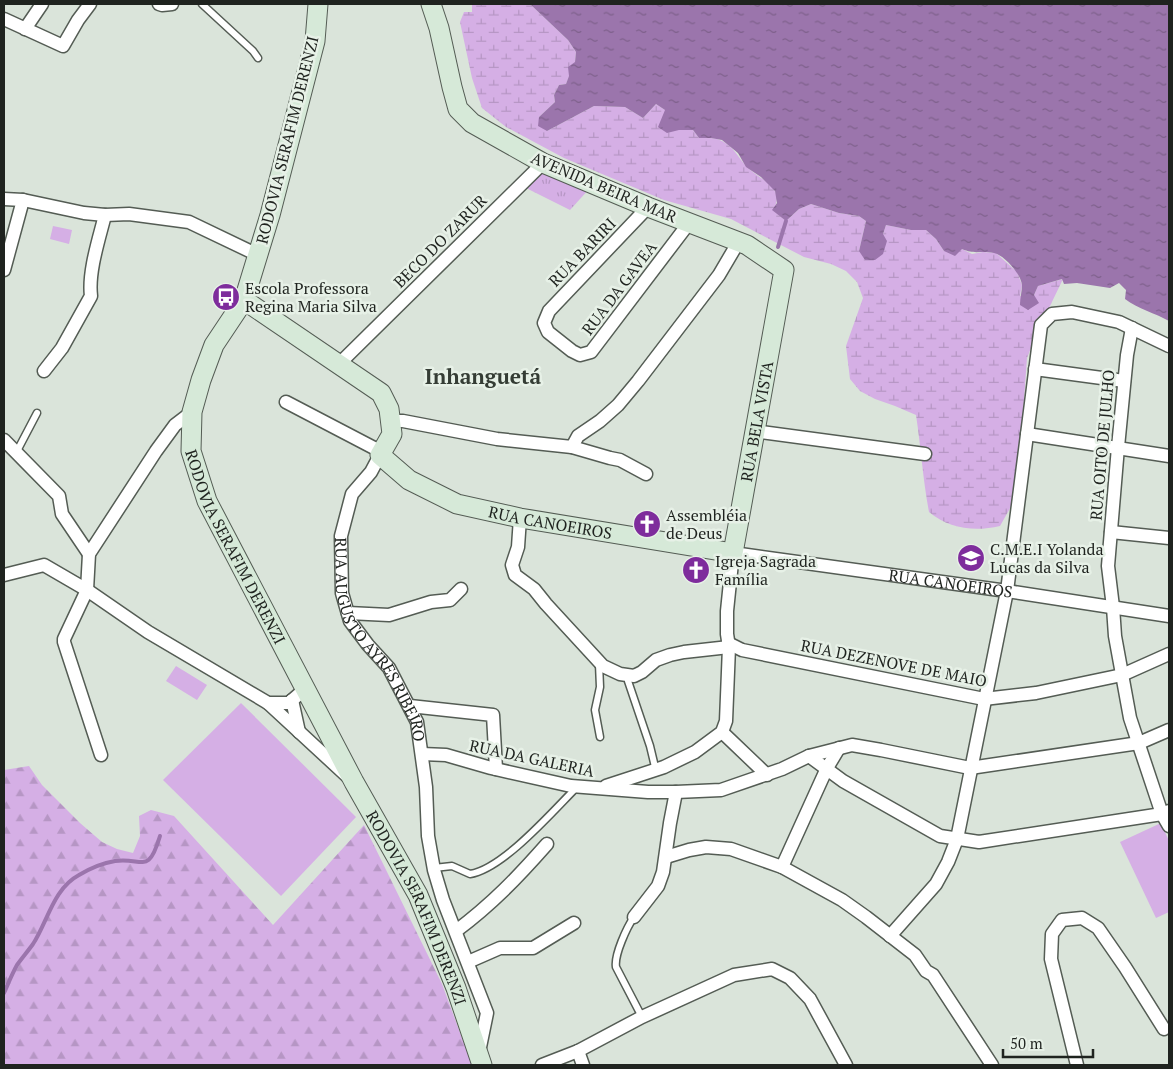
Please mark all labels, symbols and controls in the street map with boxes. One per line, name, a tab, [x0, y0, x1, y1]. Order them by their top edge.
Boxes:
street label: RODOVIA SERAFIM DERENZI	[251, 34, 323, 246]
street label: AVENIDA BEIRA MAR	[528, 146, 681, 228]
street label: BECO DO ZARUR	[389, 189, 492, 292]
street label: RUA BARIRI	[544, 213, 620, 291]
street label: RUA DA GAVEA	[577, 237, 662, 339]
place label: Escola Professora Regina Maria Silva	[245, 277, 377, 317]
bus stop icon: Escola Professora Regina Maria Silva	[211, 282, 241, 312]
street label: RUA BELA VISTA	[735, 359, 778, 483]
district label: Inhanguetá	[425, 362, 541, 390]
street label: RUA OITO DE JULHO	[1084, 369, 1120, 521]
street label: RODOVIA SERAFIM DERENZI	[180, 446, 291, 648]
street label: RUA CANOEIROS	[487, 500, 614, 544]
place label: Assembléia de Deus	[666, 504, 747, 544]
church icon: Assembléia de Deus	[632, 509, 662, 539]
street label: RUA AUGUSTO AYRES RIBEIRO	[330, 537, 431, 743]
place label: C.M.E.I Yolanda Lucas da Silva	[990, 538, 1103, 578]
school or university icon: C.M.E.I Yolanda Lucas da Silva	[956, 543, 986, 573]
place label: Igreja Sagrada Família	[715, 550, 816, 590]
church icon: Igreja Sagrada Família	[681, 555, 711, 585]
street label: RUA CANOEIROS	[887, 564, 1014, 603]
street label: RUA DEZENOVE DE MAIO	[799, 634, 989, 692]
street label: RUA DA GALERIA	[467, 734, 597, 782]
street label: RODOVIA SERAFIM DERENZI	[361, 806, 472, 1008]
scale bar	[1003, 1026, 1093, 1058]
text: 50 m	[1010, 1033, 1043, 1053]

